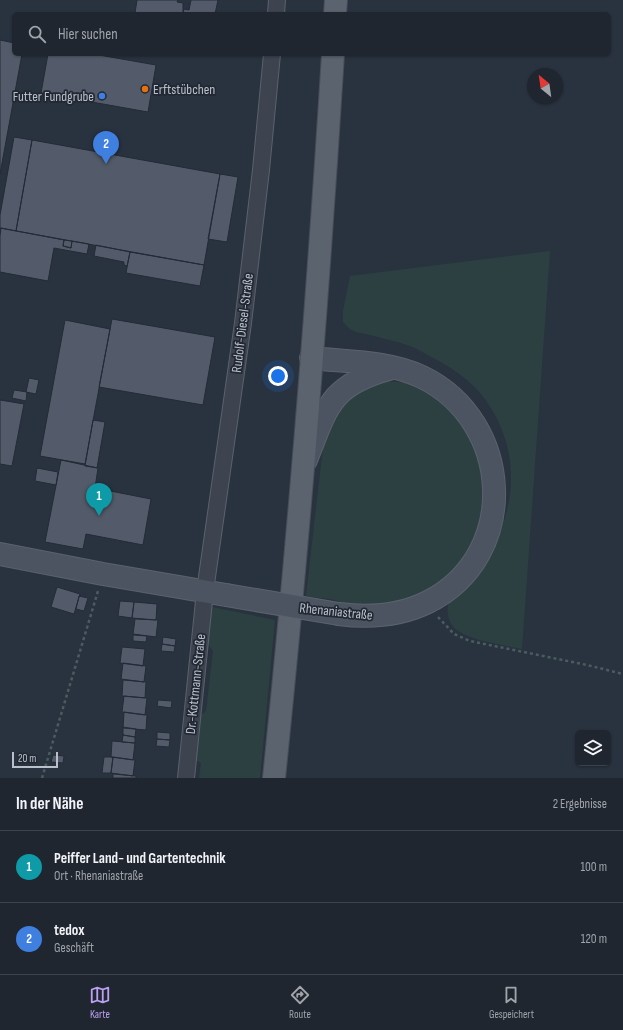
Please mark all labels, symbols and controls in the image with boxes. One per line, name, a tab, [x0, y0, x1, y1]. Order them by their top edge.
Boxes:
search box	[12, 12, 611, 56]
icon: search	[26, 23, 48, 45]
text: Hier suchen	[58, 25, 118, 44]
north arrow	[527, 68, 563, 104]
place label: Erftstübchen	[153, 81, 215, 98]
marker: Erftstübchen	[140, 84, 150, 94]
place label: Futter Fundgrube	[13, 88, 94, 105]
marker: Futter Fundgrube	[97, 91, 107, 101]
pin: 2	[93, 131, 119, 164]
street label: Rudolf-Diesel-Straße	[228, 272, 257, 374]
your location	[268, 366, 288, 386]
pin: 1	[86, 483, 112, 516]
street label: Rhenaniastraße	[299, 599, 373, 624]
street label: Dr.-Kottmann-Straße	[182, 633, 209, 735]
map controls	[575, 730, 611, 766]
button: layers	[575, 730, 611, 766]
scale bar	[12, 750, 58, 769]
text: 20 m	[18, 752, 36, 765]
text: In der Nähe	[16, 794, 83, 814]
text: 2 Ergebnisse	[553, 796, 607, 812]
text: Peiffer Land- und Gartentechnik	[54, 849, 226, 868]
text: 1	[26, 859, 32, 875]
text: 100 m	[580, 859, 607, 875]
text: Ort · Rhenaniastraße	[54, 868, 143, 884]
text: tedox	[54, 921, 84, 940]
text: 2	[26, 931, 32, 947]
text: 120 m	[581, 931, 607, 947]
text: Geschäft	[54, 940, 94, 956]
tab: Karte	[89, 984, 111, 1021]
tab: Route	[289, 984, 311, 1021]
tab: Gespeichert	[489, 984, 534, 1021]

